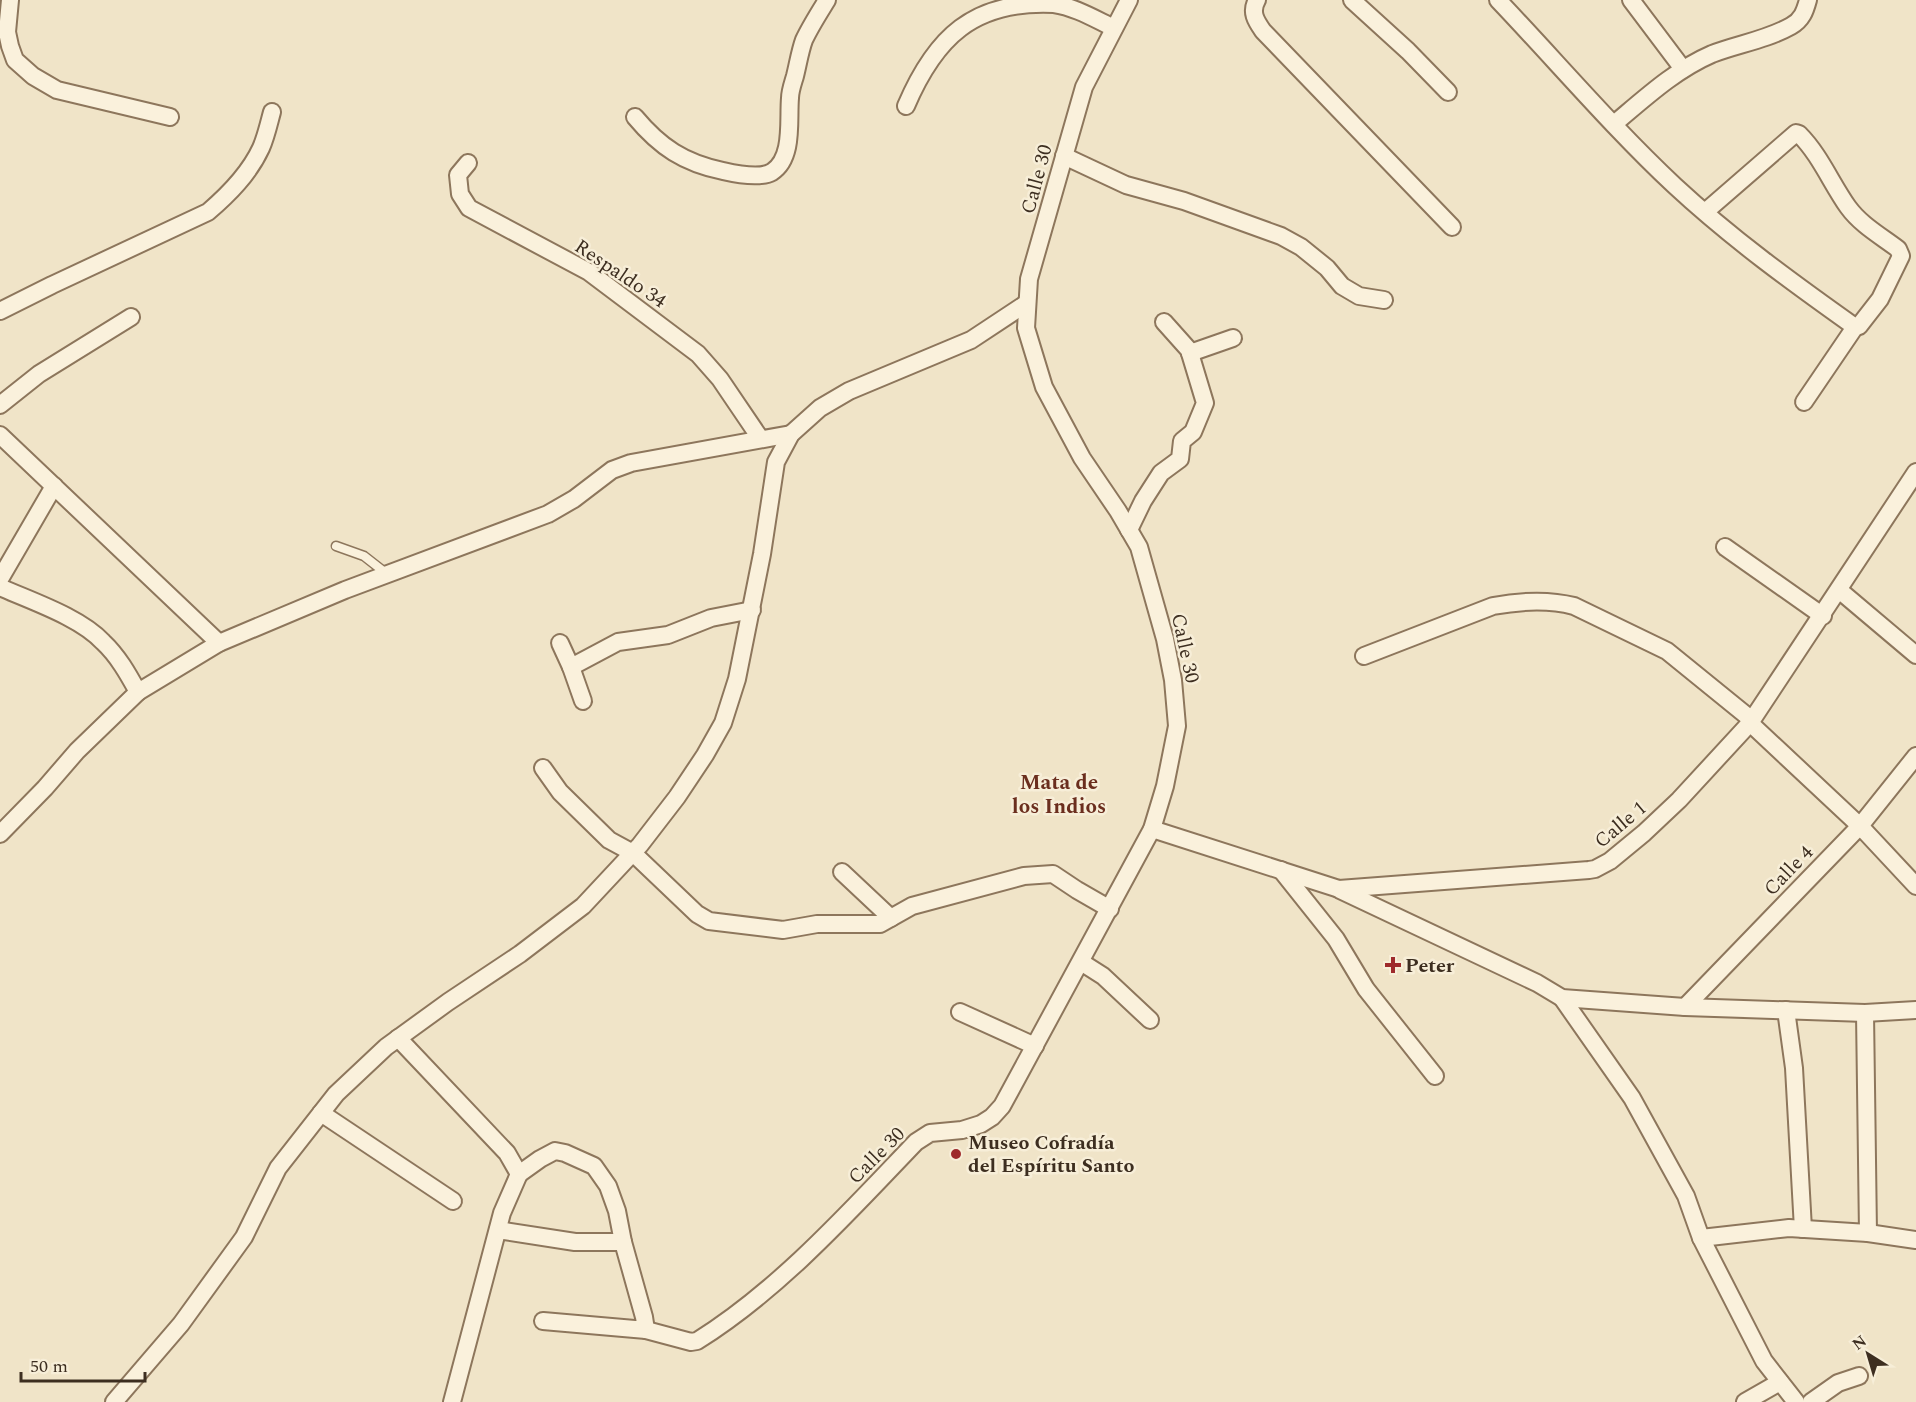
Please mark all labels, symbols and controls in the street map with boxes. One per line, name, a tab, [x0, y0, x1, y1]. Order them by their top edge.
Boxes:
street label: Calle 30	[1013, 141, 1061, 217]
street label: Respaldo 34	[568, 232, 673, 316]
street label: Calle 30	[1163, 611, 1207, 686]
district label: Mata de los Indios	[1012, 767, 1106, 823]
street label: Calle 1	[1588, 794, 1654, 856]
street label: Calle 4	[1757, 838, 1821, 903]
place label: Peter	[1405, 951, 1455, 981]
marker: Peter	[1386, 958, 1400, 972]
street label: Calle 30	[841, 1120, 912, 1191]
place label: Museo Cofradía del Espíritu Santo	[968, 1128, 1134, 1181]
marker: Museo Cofradía del Espíritu Santo	[949, 1147, 963, 1161]
north arrow	[1838, 1324, 1898, 1384]
text: N	[1847, 1329, 1872, 1356]
scale bar	[21, 1345, 146, 1383]
text: 50 m	[30, 1353, 68, 1380]

